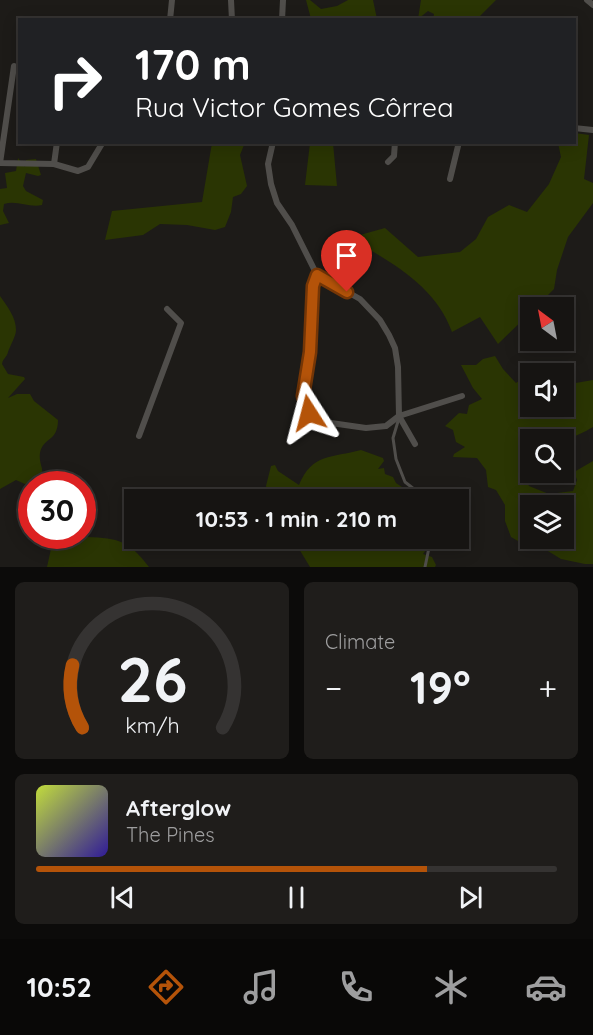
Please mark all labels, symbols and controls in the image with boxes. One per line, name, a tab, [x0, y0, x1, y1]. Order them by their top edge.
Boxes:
text: 170 m	[135, 38, 251, 91]
icon: right	[36, 42, 114, 120]
text: Rua Victor Gomes Côrrea	[135, 90, 454, 124]
pin	[321, 230, 372, 292]
icon: arrive	[330, 239, 363, 272]
north arrow	[520, 297, 574, 351]
map controls	[520, 297, 574, 549]
button: sound	[520, 363, 574, 417]
position arrow	[277, 381, 341, 445]
button: search	[520, 429, 574, 483]
speed limit sign: 30	[18, 471, 96, 549]
button: layers	[520, 495, 574, 549]
text: 10:53 · 1 min · 210 m	[196, 505, 397, 533]
text: Climate	[325, 629, 395, 654]
text: 26	[117, 640, 187, 718]
text: 19°	[410, 659, 471, 715]
text: −	[325, 667, 342, 708]
text: +	[538, 667, 557, 708]
text: km/h	[125, 712, 179, 738]
text: Afterglow	[126, 794, 231, 822]
text: The Pines	[126, 822, 215, 847]
icon: previous	[106, 881, 139, 914]
icon: pause	[280, 881, 313, 914]
icon: next	[454, 881, 487, 914]
icon: directions	[145, 966, 187, 1008]
icon: music	[240, 966, 282, 1008]
icon: phone	[335, 966, 377, 1008]
icon: climate	[430, 966, 472, 1008]
icon: car	[525, 966, 567, 1008]
text: 10:52	[26, 970, 92, 1004]

